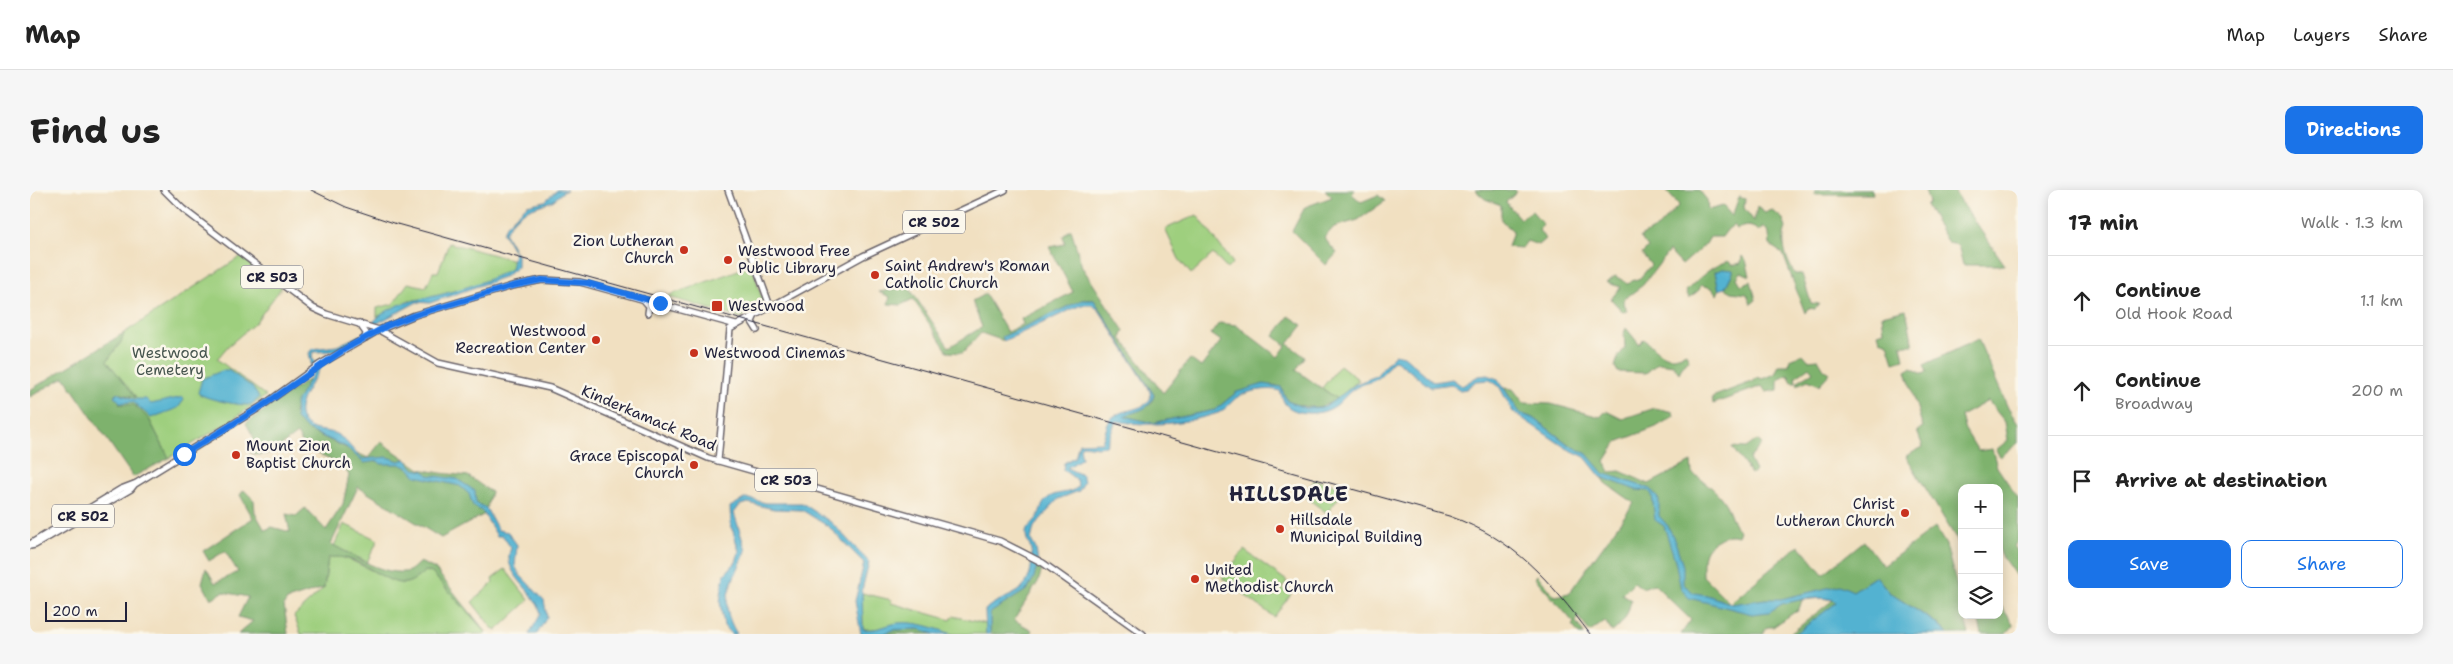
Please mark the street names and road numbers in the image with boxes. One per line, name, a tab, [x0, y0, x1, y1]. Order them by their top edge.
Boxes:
road number: CR 502	[903, 211, 965, 234]
road number: CR 503	[241, 265, 303, 288]
street label: Kinderkamack Road	[578, 380, 720, 456]
road number: CR 503	[755, 468, 817, 492]
road number: CR 502	[52, 504, 114, 528]

